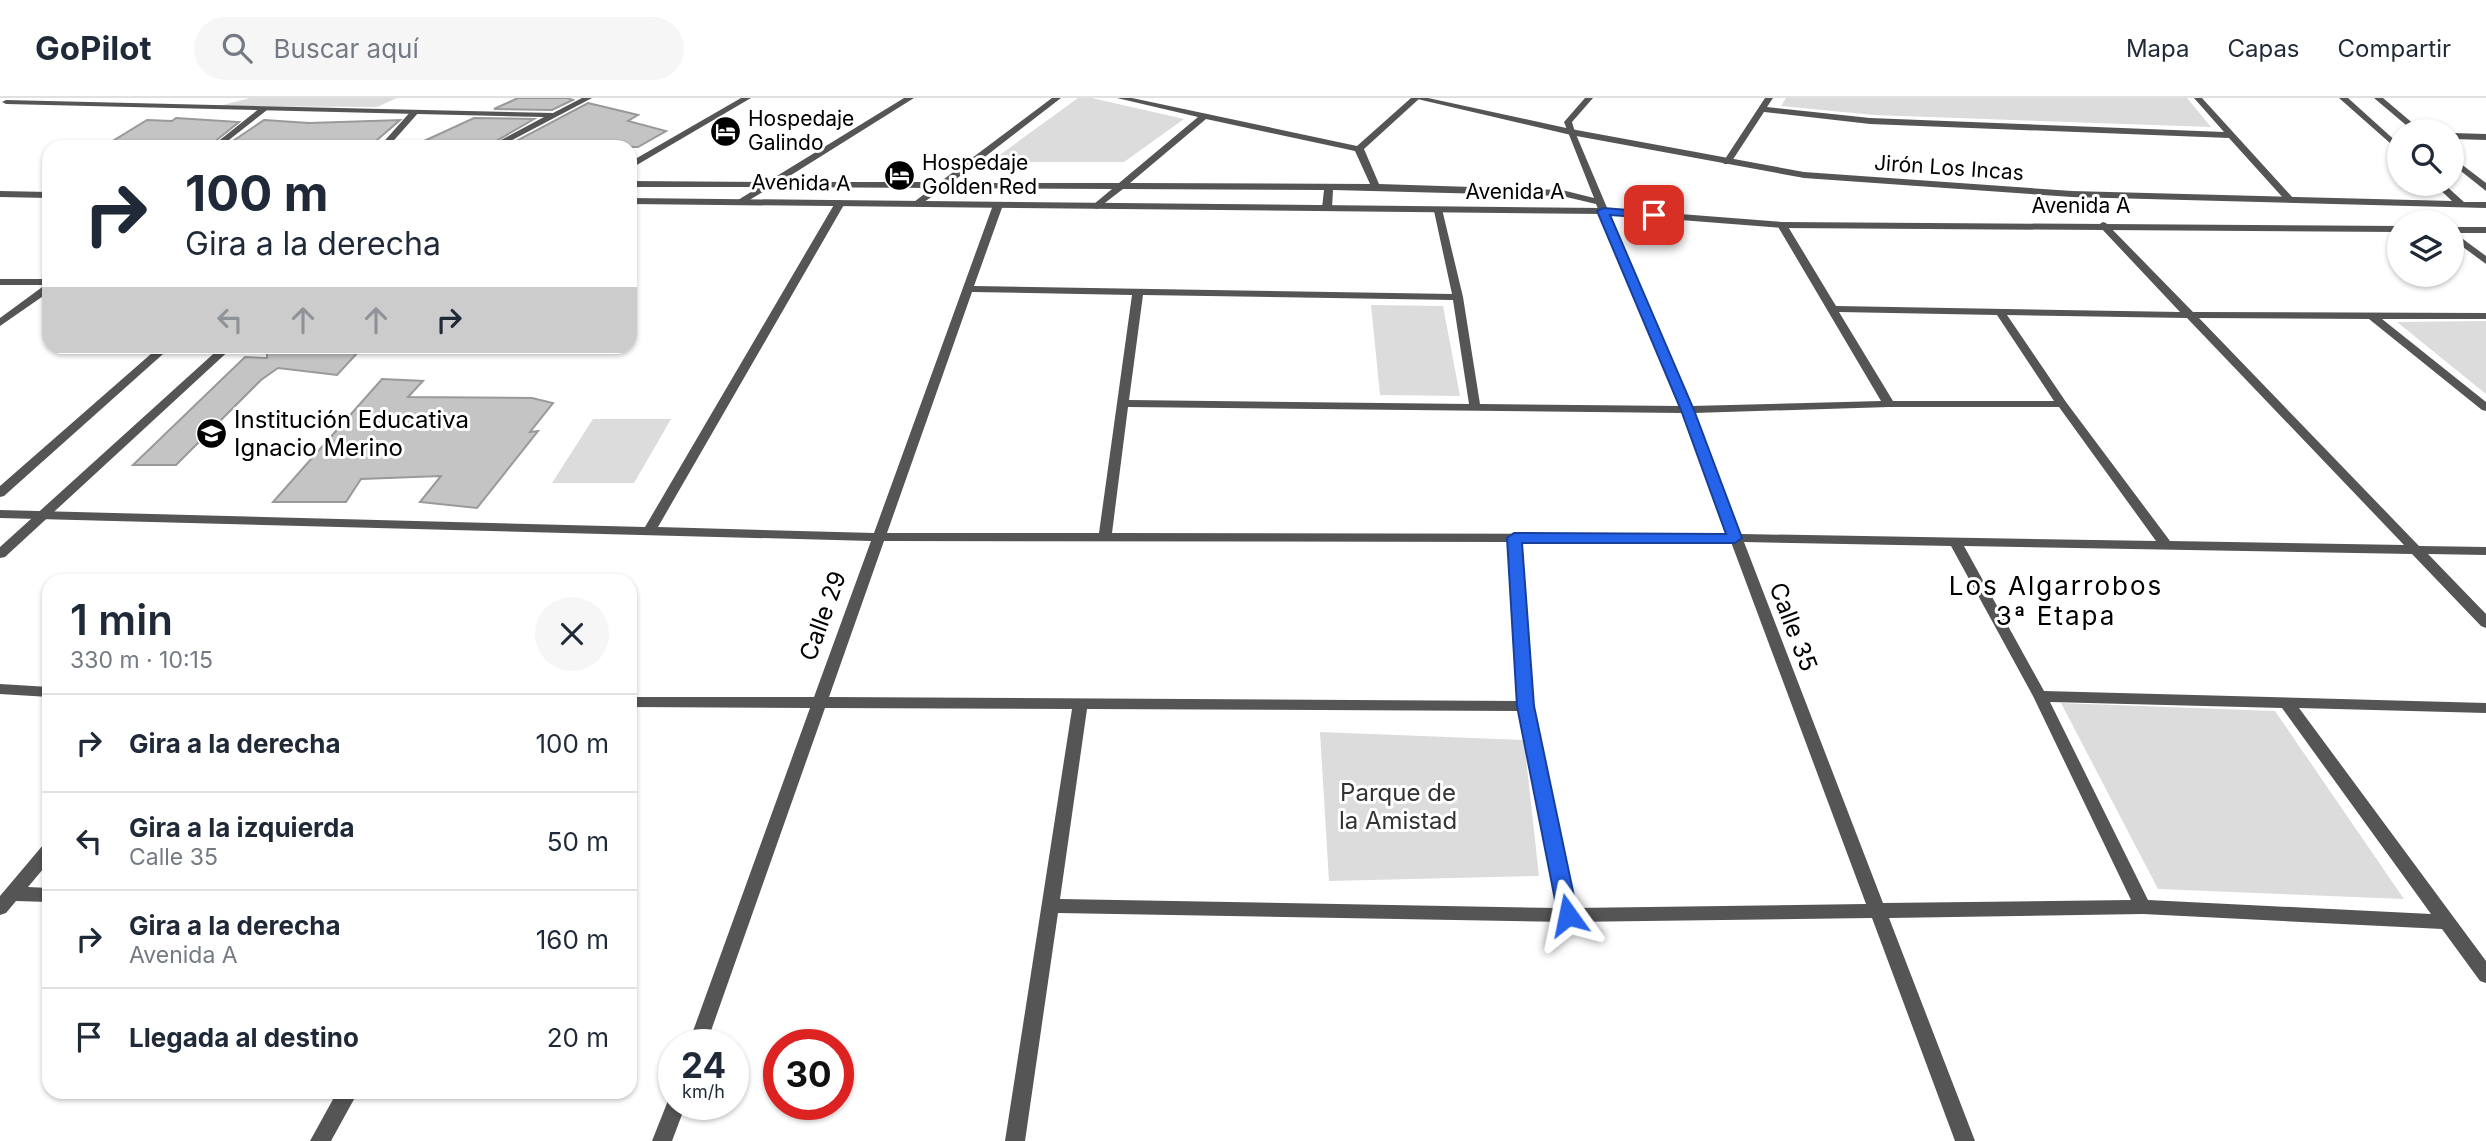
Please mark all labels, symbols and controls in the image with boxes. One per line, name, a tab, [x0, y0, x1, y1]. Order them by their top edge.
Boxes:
search box	[194, 17, 684, 80]
text: GoPilot	[35, 28, 152, 68]
icon: search	[218, 29, 256, 67]
text: Buscar aquí	[274, 33, 419, 64]
text: Mapa	[2126, 34, 2189, 63]
text: Capas	[2227, 34, 2300, 63]
text: Compartir	[2338, 34, 2451, 63]
place label: Hospedaje Galindo	[748, 106, 854, 155]
hotel icon: Hospedaje Galindo	[708, 114, 742, 148]
map controls	[2387, 119, 2464, 287]
button: search	[2387, 119, 2464, 196]
place label: Hospedaje Golden Red	[922, 150, 1037, 199]
street label: Jirón Los Incas	[1873, 150, 2025, 185]
hotel icon: Hospedaje Golden Red	[882, 158, 916, 192]
text: 100 m	[185, 164, 329, 223]
icon: right	[70, 168, 161, 259]
street label: Avenida A	[751, 169, 851, 196]
street label: Avenida A	[1465, 179, 1565, 204]
pin	[1624, 185, 1684, 245]
street label: Avenida A	[2031, 193, 2131, 218]
icon: arrive	[1635, 196, 1673, 234]
button: layers	[2387, 210, 2464, 287]
text: Gira a la derecha	[185, 224, 441, 263]
icon: left	[211, 301, 249, 339]
icon: ahead	[284, 301, 322, 339]
icon: ahead	[357, 301, 395, 339]
icon: right	[430, 301, 468, 339]
place label: Institución Educativa Ignacio Merino	[234, 405, 469, 462]
school or university icon: Institución Educativa Ignacio Merino	[194, 417, 228, 451]
street label: Calle 29	[793, 567, 852, 664]
district label: Los Algarrobos 3ª Etapa	[1949, 570, 2163, 631]
street label: Calle 35	[1763, 578, 1824, 675]
text: 1 min	[70, 594, 173, 645]
button: close	[535, 597, 609, 671]
text: 330 m · 10:15	[70, 646, 213, 674]
icon: right	[70, 724, 108, 762]
text: Gira a la derecha	[129, 728, 341, 759]
text: 100 m	[536, 728, 609, 759]
park label: Parque de la Amistad	[1339, 778, 1457, 835]
text: Gira a la izquierda	[129, 812, 355, 843]
icon: left	[70, 822, 108, 860]
text: 50 m	[547, 826, 609, 857]
text: Calle 35	[129, 843, 218, 871]
position arrow	[1531, 878, 1605, 952]
text: Gira a la derecha	[129, 910, 341, 941]
icon: right	[70, 920, 108, 958]
text: 160 m	[536, 924, 609, 955]
text: Avenida A	[129, 941, 238, 969]
icon: arrive	[70, 1018, 108, 1056]
text: Llegada al destino	[129, 1022, 359, 1053]
text: 20 m	[547, 1022, 609, 1053]
speed limit sign: 30	[763, 1029, 854, 1120]
text: 24	[681, 1044, 726, 1086]
text: km/h	[682, 1081, 725, 1102]

